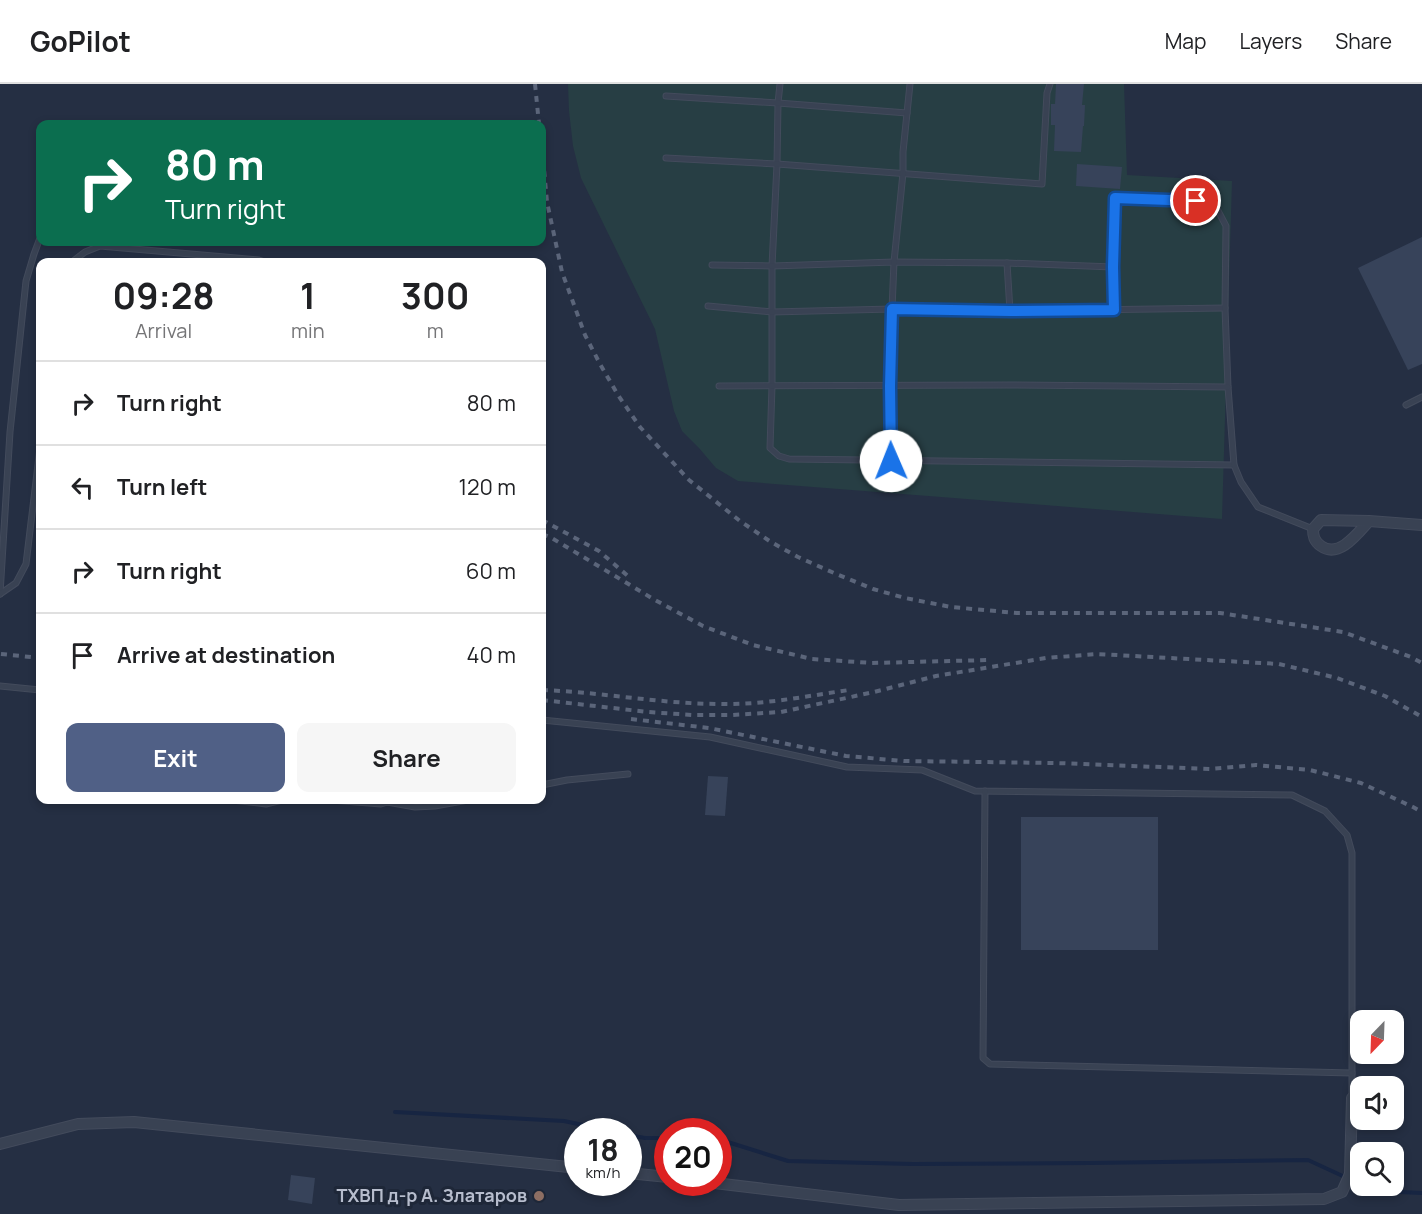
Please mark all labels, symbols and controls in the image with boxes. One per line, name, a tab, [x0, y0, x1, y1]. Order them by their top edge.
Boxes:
text: GoPilot	[30, 22, 131, 60]
text: Map	[1165, 27, 1206, 55]
text: Layers	[1239, 27, 1302, 55]
text: Share	[1335, 27, 1392, 55]
text: 80 m	[165, 135, 265, 193]
icon: right	[66, 144, 144, 222]
pin	[1170, 175, 1221, 226]
icon: arrive	[1179, 184, 1212, 217]
text: Turn right	[165, 190, 286, 227]
text: 09:28	[113, 271, 214, 320]
text: 1	[300, 271, 316, 320]
text: 300	[401, 271, 469, 320]
text: Arrival	[135, 317, 192, 344]
text: min	[291, 317, 325, 344]
text: m	[427, 317, 444, 344]
icon: right	[66, 387, 99, 420]
text: Turn right	[117, 388, 222, 418]
text: 80 m	[467, 388, 516, 418]
position arrow	[859, 429, 923, 493]
icon: left	[66, 471, 99, 504]
text: Turn left	[117, 472, 207, 502]
text: 120 m	[458, 472, 516, 502]
icon: right	[66, 555, 99, 588]
text: Turn right	[117, 556, 222, 586]
text: 60 m	[466, 556, 516, 586]
icon: arrive	[66, 639, 99, 672]
text: Arrive at destination	[117, 640, 335, 670]
text: 40 m	[467, 640, 516, 670]
button: Exit	[66, 723, 285, 792]
button: Share	[297, 723, 516, 792]
north arrow	[1350, 1010, 1404, 1064]
map controls	[1350, 1010, 1404, 1196]
button: sound	[1350, 1076, 1404, 1130]
speed limit sign: 20	[654, 1118, 732, 1196]
text: 18	[587, 1129, 619, 1170]
button: search	[1350, 1142, 1404, 1196]
text: km/h	[586, 1162, 620, 1183]
place label: ТХВП д-р А. Златаров	[337, 1183, 527, 1207]
marker: ТХВП д-р А. Златаров	[532, 1189, 546, 1203]

